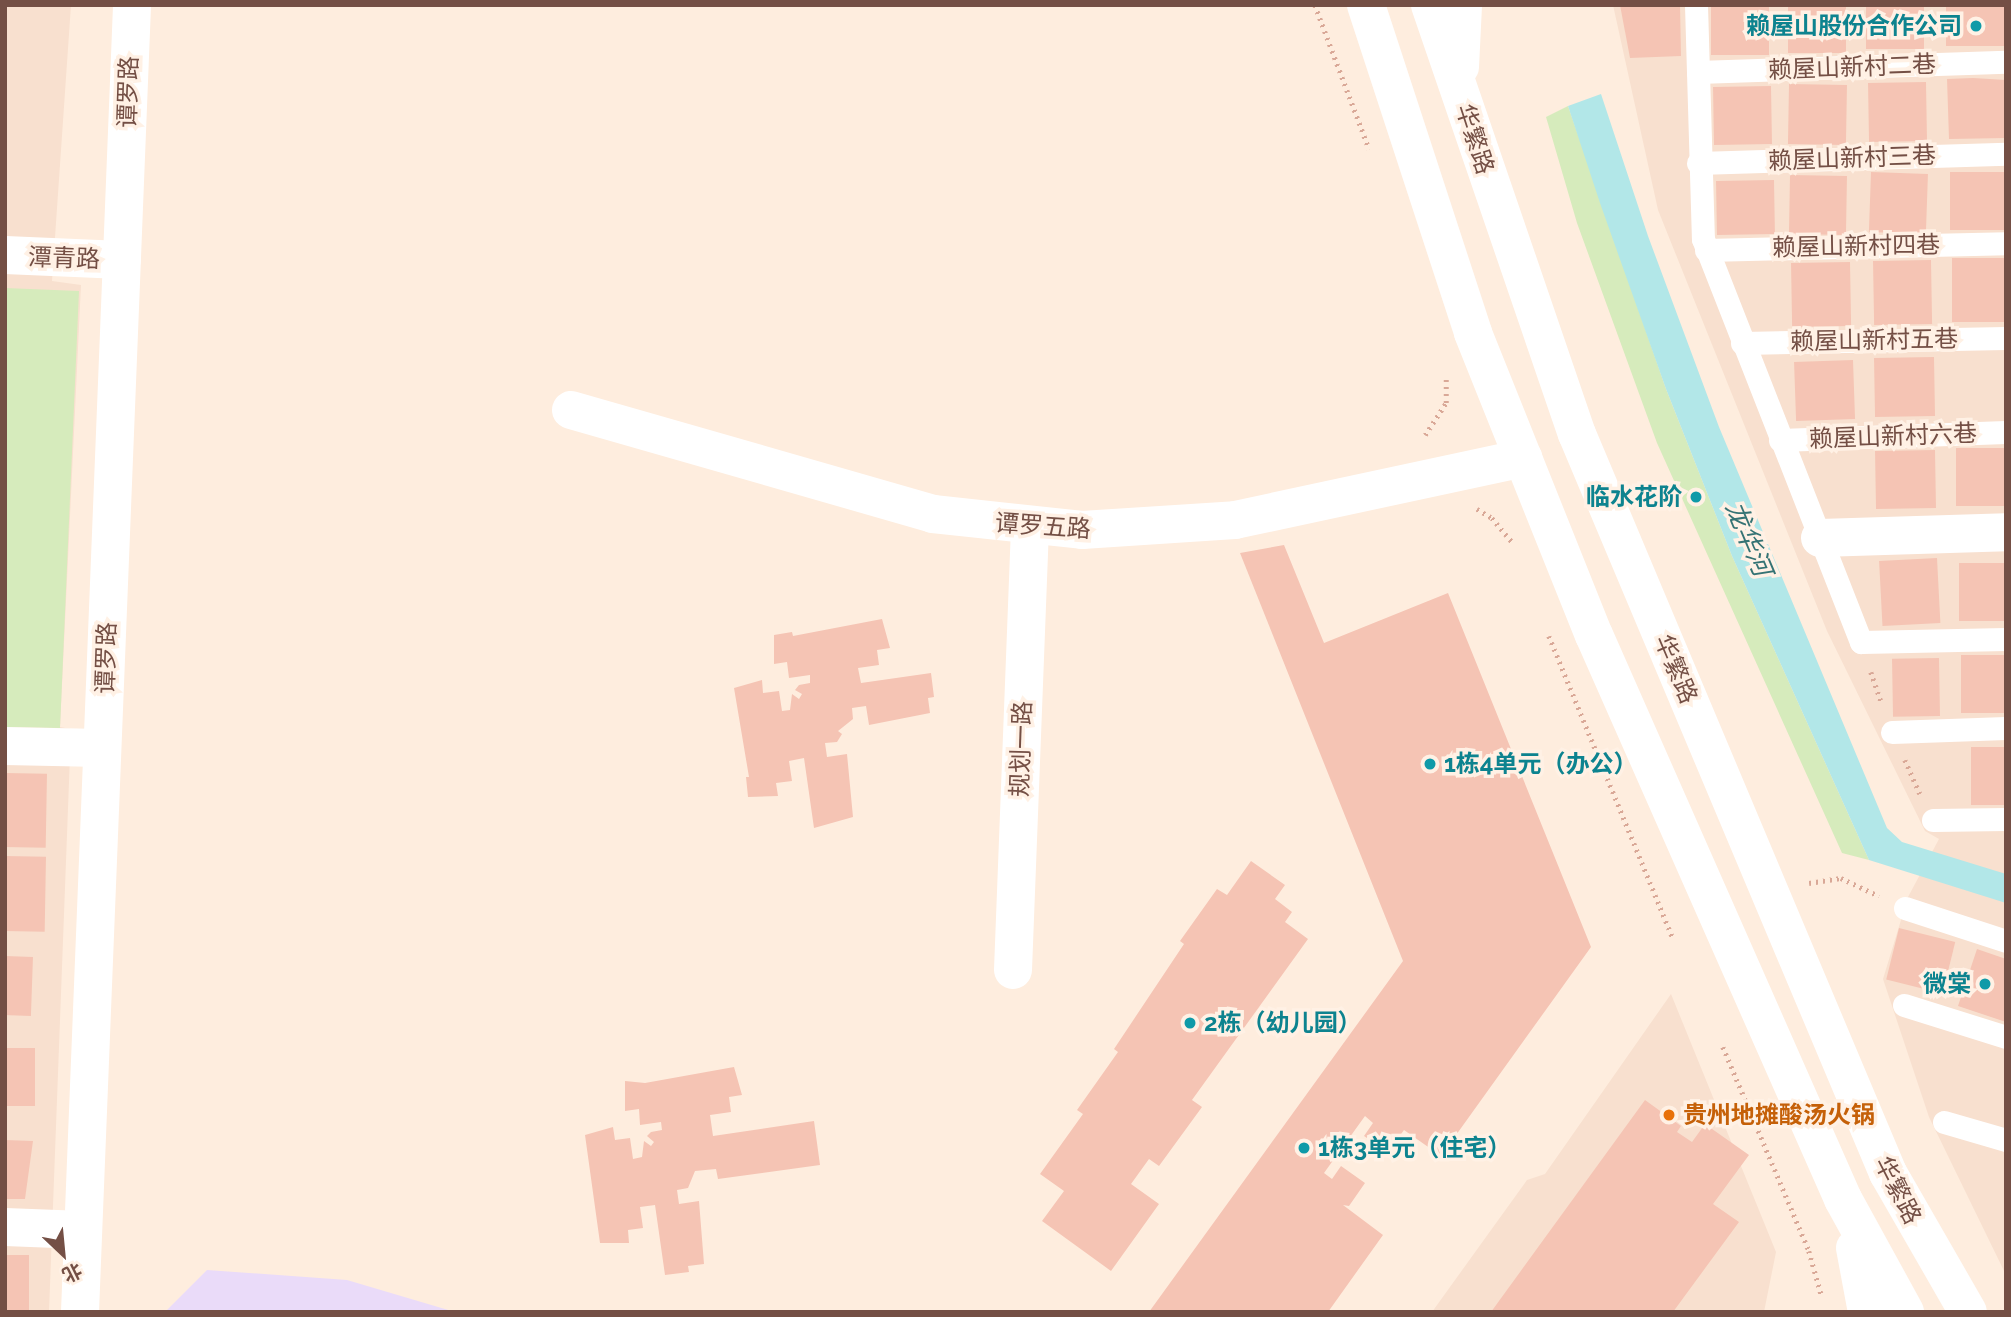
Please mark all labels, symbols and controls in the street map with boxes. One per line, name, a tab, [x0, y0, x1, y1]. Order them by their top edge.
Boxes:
place label: 赖屋山股份合作公司	[1746, 12, 1962, 40]
marker: 赖屋山股份合作公司	[1968, 18, 1984, 34]
street label: 赖屋山新村二巷	[1768, 50, 1936, 84]
street label: 谭罗路	[112, 56, 144, 128]
street label: 华繁路	[1450, 100, 1500, 178]
street label: 赖屋山新村三巷	[1768, 141, 1936, 175]
street label: 赖屋山新村四巷	[1772, 230, 1940, 262]
street label: 潭青路	[28, 242, 100, 274]
street label: 赖屋山新村五巷	[1790, 324, 1958, 356]
street label: 赖屋山新村六巷	[1809, 419, 1977, 453]
place label: 临水花阶	[1586, 483, 1682, 511]
marker: 临水花阶	[1688, 489, 1704, 505]
water label: 龙华河	[1718, 497, 1778, 581]
street label: 谭罗五路	[994, 508, 1092, 544]
street label: 谭罗路	[90, 622, 122, 694]
street label: 华繁路	[1649, 630, 1703, 708]
street label: 规划一路	[1005, 701, 1037, 797]
place label: 1栋4单元（办公）	[1444, 750, 1638, 778]
marker: 1栋4单元（办公）	[1422, 756, 1438, 772]
place label: 微棠	[1923, 970, 1971, 998]
marker: 微棠	[1977, 976, 1993, 992]
place label: 2栋（幼儿园）	[1204, 1009, 1362, 1037]
marker: 2栋（幼儿园）	[1182, 1015, 1198, 1031]
place label: 贵州地摊酸汤火锅	[1683, 1101, 1875, 1129]
marker: 贵州地摊酸汤火锅	[1661, 1107, 1677, 1123]
place label: 1栋3单元（住宅）	[1318, 1134, 1511, 1162]
marker: 1栋3单元（住宅）	[1296, 1140, 1312, 1156]
street label: 华繁路	[1869, 1151, 1927, 1229]
north arrow	[28, 1219, 98, 1289]
text: 北	[59, 1259, 86, 1287]

